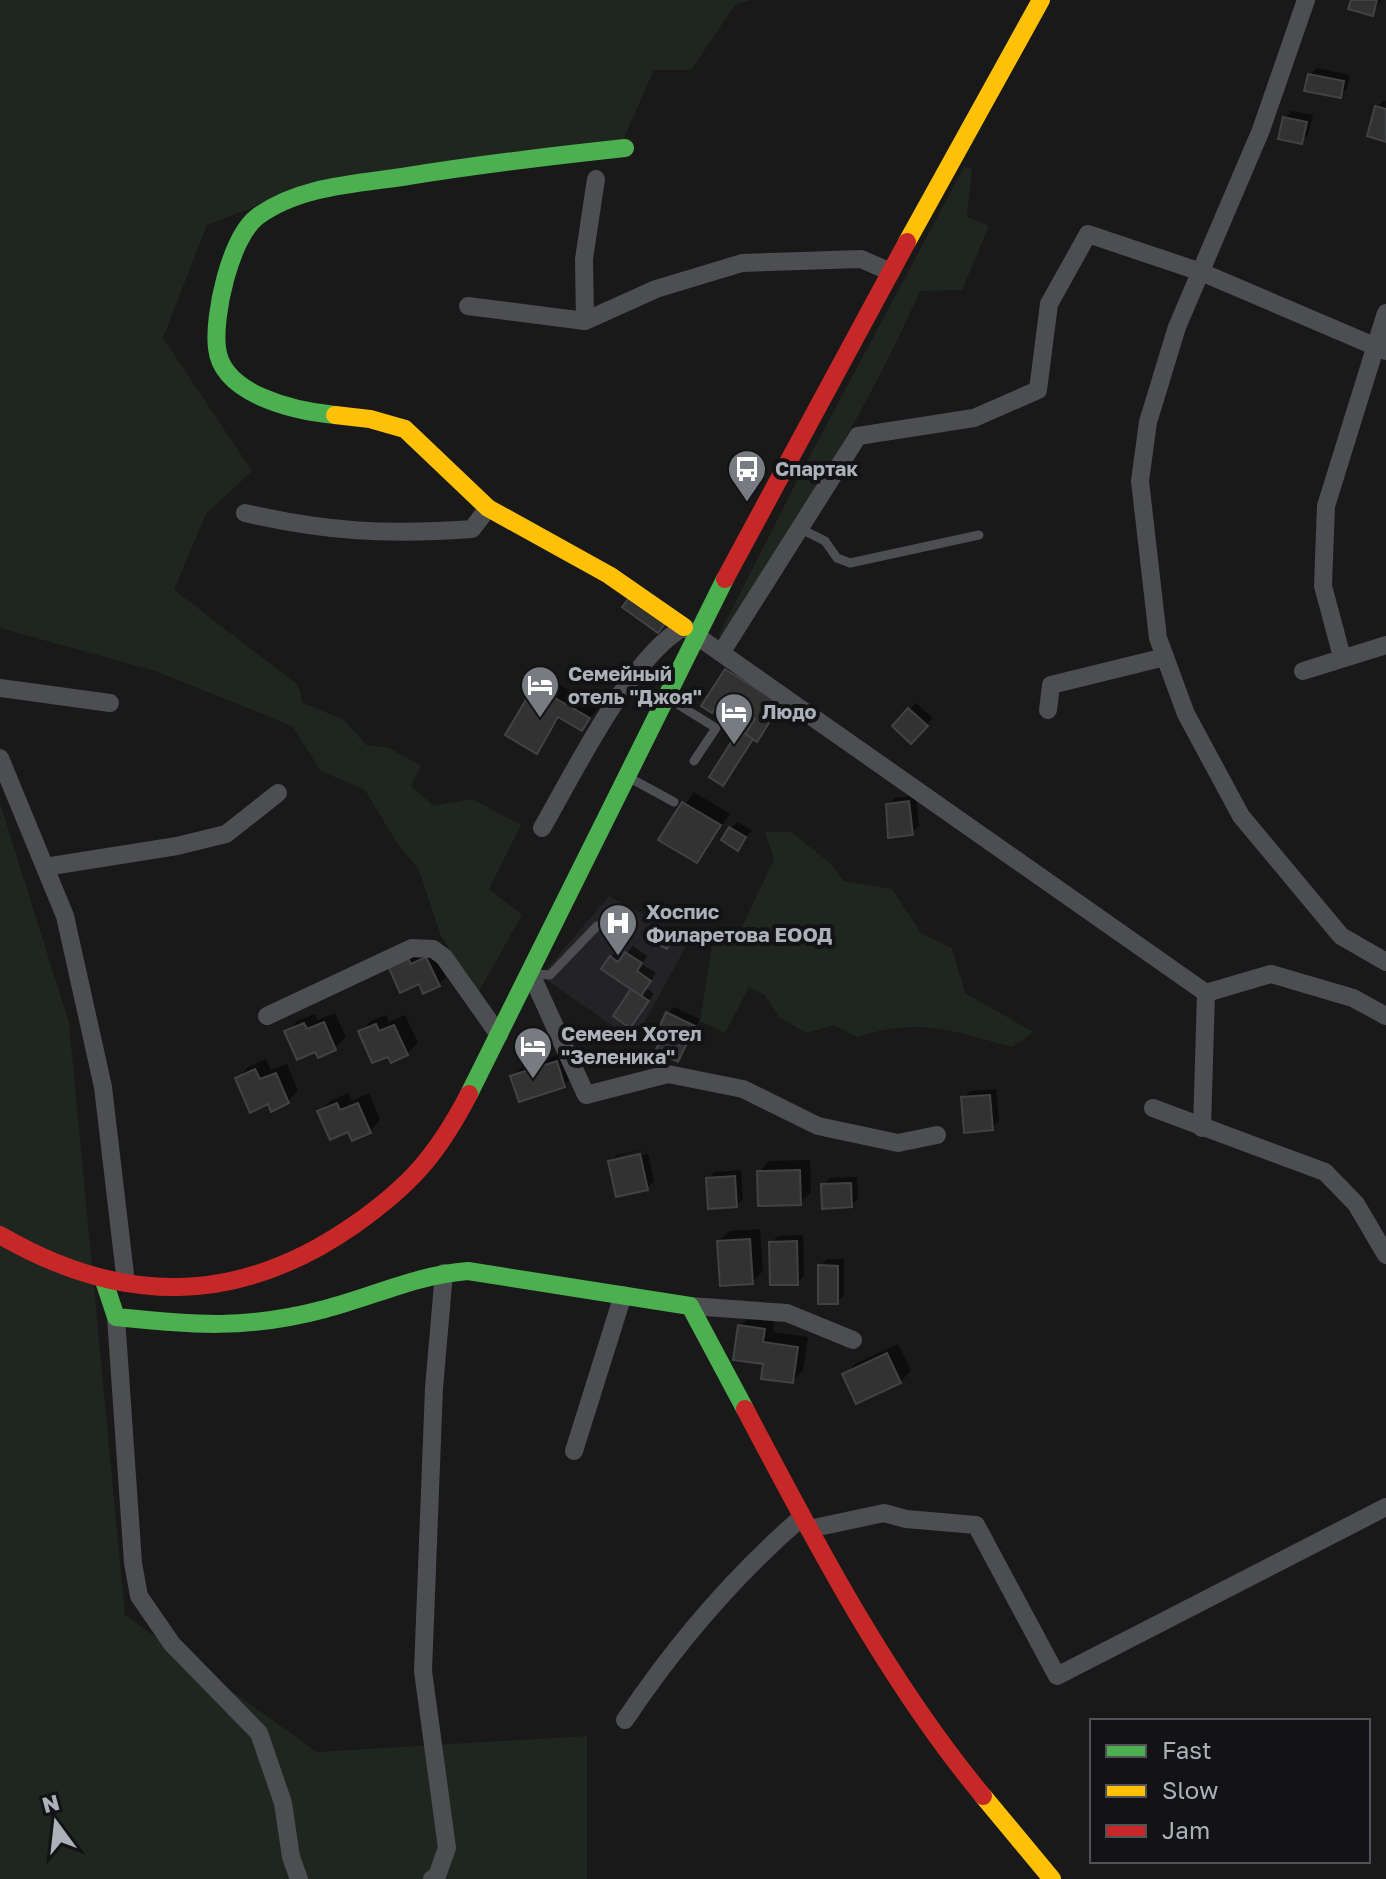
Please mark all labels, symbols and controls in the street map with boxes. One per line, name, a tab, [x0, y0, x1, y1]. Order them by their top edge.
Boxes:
bus stop icon: Спартак	[726, 448, 768, 503]
place label: Спартак	[775, 456, 858, 480]
place label: Семейный отель "Джоя"	[568, 661, 702, 708]
hotel icon: Семейный отель "Джоя"	[519, 664, 561, 719]
hotel icon: Людо	[713, 691, 755, 746]
place label: Людо	[762, 699, 817, 723]
place label: Хоспис Филаретова ЕООД	[646, 899, 832, 946]
hospital icon: Хоспис Филаретова ЕООД	[597, 902, 639, 957]
place label: Семеен Хотел "Зеленика"	[561, 1021, 702, 1068]
hotel icon: Семеен Хотел "Зеленика"	[512, 1025, 554, 1080]
legend	[1090, 1719, 1370, 1863]
text: Fast	[1162, 1735, 1212, 1764]
text: Slow	[1162, 1775, 1218, 1804]
north arrow	[16, 1783, 96, 1863]
text: N	[39, 1788, 62, 1818]
text: Jam	[1162, 1815, 1210, 1844]

